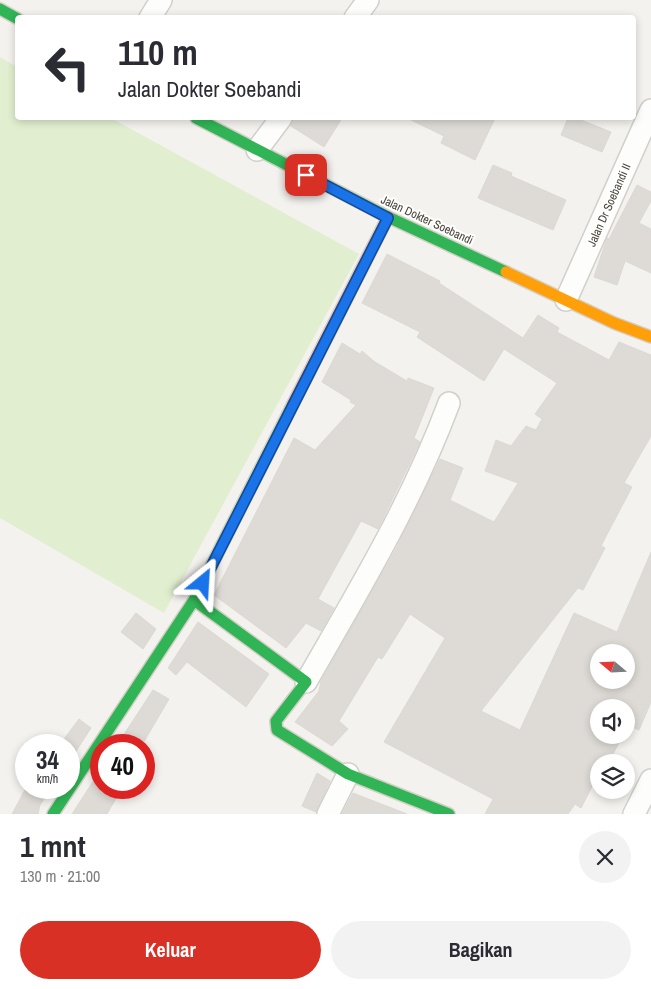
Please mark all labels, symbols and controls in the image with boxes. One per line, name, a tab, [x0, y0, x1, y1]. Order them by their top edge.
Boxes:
text: 110 m	[118, 29, 198, 76]
icon: left	[35, 35, 100, 100]
text: Jalan Dokter Soebandi	[118, 74, 302, 104]
pin	[285, 154, 327, 196]
icon: arrive	[292, 161, 320, 189]
street label: Jalan Dr Soebandi II	[583, 161, 635, 249]
street label: Jalan Dokter Soebandi	[378, 192, 476, 248]
position arrow	[176, 556, 228, 608]
north arrow	[590, 644, 635, 689]
map controls	[590, 644, 635, 799]
button: sound	[590, 699, 635, 744]
speed limit sign: 40	[90, 734, 155, 799]
text: 34	[36, 743, 59, 777]
button: layers	[590, 754, 635, 799]
text: km/h	[37, 771, 58, 787]
text: 1 mnt	[20, 826, 86, 866]
button: close	[579, 831, 631, 883]
text: 130 m · 21:00	[20, 865, 100, 887]
button: Keluar	[20, 921, 321, 979]
button: Bagikan	[331, 921, 631, 979]

